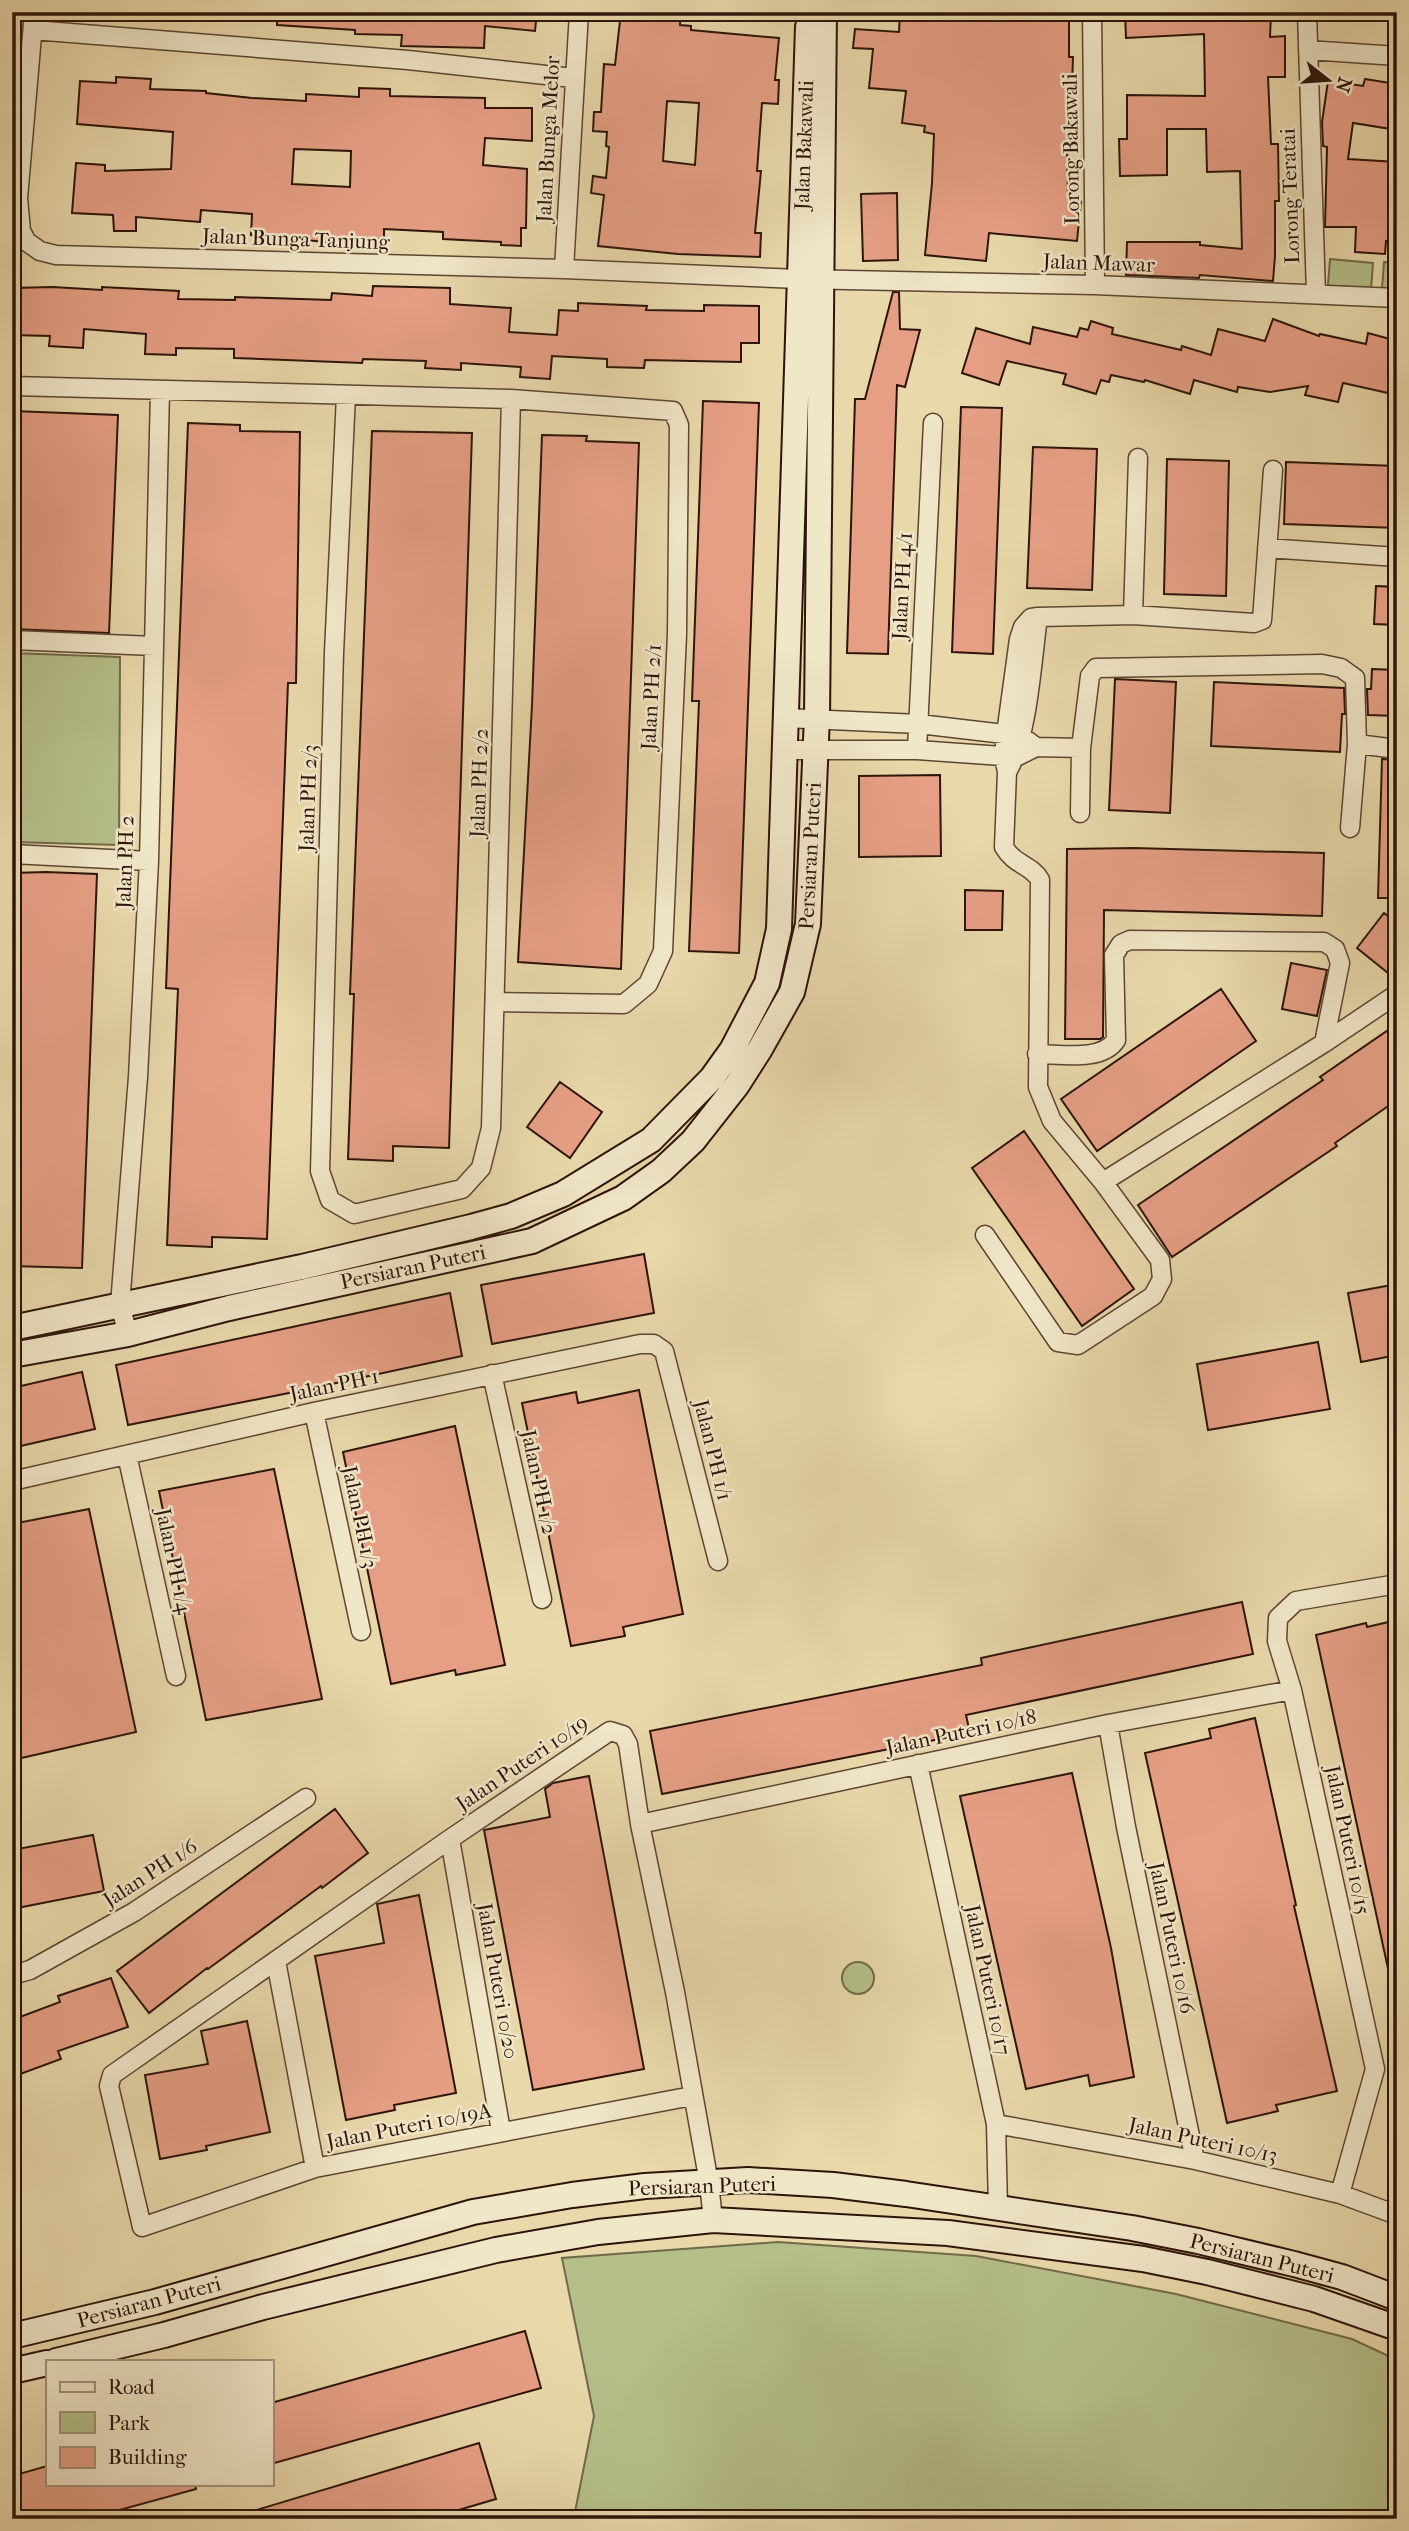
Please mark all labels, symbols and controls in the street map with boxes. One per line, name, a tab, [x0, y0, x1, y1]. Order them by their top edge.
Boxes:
north arrow	[1294, 46, 1364, 116]
street label: Jalan Bunga Melor	[532, 55, 564, 225]
street label: Lorong Bakawali	[1058, 73, 1084, 225]
text: N	[1331, 75, 1356, 95]
street label: Jalan Bakawali	[790, 80, 818, 212]
street label: Lorong Teratai	[1276, 128, 1304, 264]
street label: Jalan Bunga Tanjung	[200, 224, 391, 254]
street label: Jalan Mawar	[1041, 249, 1155, 277]
street label: Jalan PH 4/1	[887, 531, 917, 643]
street label: Jalan PH 2/1	[636, 643, 666, 753]
street label: Jalan PH 2/2	[465, 728, 493, 840]
street label: Jalan PH 2/3	[294, 744, 322, 854]
street label: Persiaran Puteri	[794, 781, 826, 931]
street label: Jalan PH 2	[111, 815, 139, 911]
street label: Persiaran Puteri	[338, 1240, 488, 1294]
street label: Jalan PH 1	[285, 1364, 381, 1407]
street label: Jalan PH 1/1	[688, 1395, 737, 1503]
street label: Jalan PH 1/2	[516, 1426, 562, 1537]
street label: Jalan PH 1/3	[337, 1462, 383, 1570]
street label: Jalan PH 1/4	[151, 1504, 197, 1617]
street label: Jalan Puteri 10/18	[881, 1704, 1039, 1760]
street label: Jalan Puteri 10/19	[450, 1710, 593, 1817]
street label: Jalan Puteri 10/15	[1320, 1761, 1376, 1917]
street label: Jalan PH 1/6	[97, 1833, 202, 1913]
street label: Jalan Puteri 10/16	[1144, 1858, 1200, 2017]
street label: Jalan Puteri 10/20	[472, 1899, 524, 2061]
street label: Jalan Puteri 10/17	[960, 1901, 1016, 2057]
street label: Jalan Puteri 10/19A	[322, 2098, 494, 2154]
street label: Jalan Puteri 10/13	[1124, 2112, 1280, 2167]
street label: Persiaran Puteri	[628, 2171, 776, 2201]
street label: Persiaran Puteri	[1187, 2228, 1337, 2288]
street label: Persiaran Puteri	[74, 2271, 224, 2333]
legend	[46, 2360, 273, 2486]
text: Road	[108, 2375, 155, 2399]
text: Park	[108, 2411, 150, 2435]
text: Building	[108, 2445, 187, 2469]

